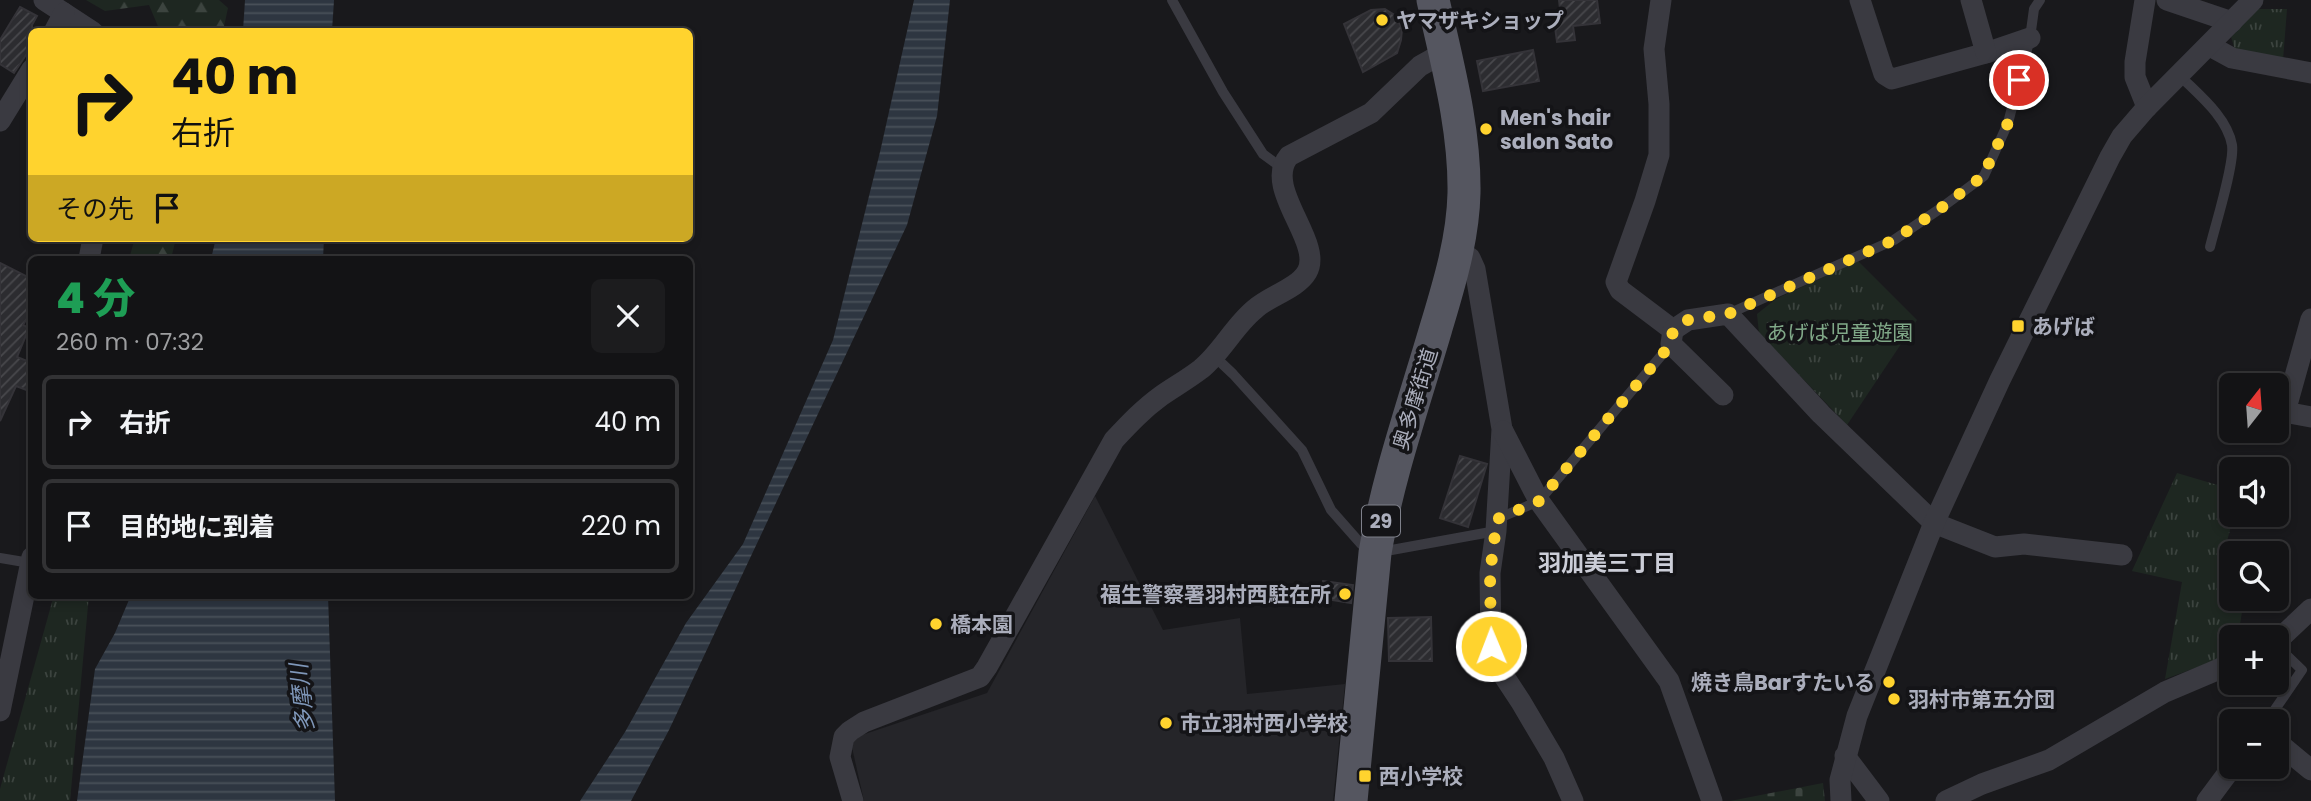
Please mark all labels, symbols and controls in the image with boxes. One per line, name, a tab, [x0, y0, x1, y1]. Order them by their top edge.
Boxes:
place label: ヤマザキショップ	[1396, 6, 1564, 35]
marker: ヤマザキショップ	[1374, 12, 1390, 28]
text: 40 m	[171, 43, 298, 111]
pin	[1989, 50, 2049, 110]
icon: right	[56, 56, 147, 147]
icon: arrive	[2000, 61, 2038, 99]
place label: Men's hair salon Sato	[1500, 103, 1613, 156]
text: 右折	[171, 110, 235, 155]
marker: Men's hair salon Sato	[1478, 121, 1494, 137]
icon: arrive	[148, 189, 186, 227]
text: その先	[56, 191, 134, 227]
text: 4 分	[56, 269, 135, 328]
button: close	[591, 279, 665, 353]
place label: あげば	[2032, 312, 2095, 341]
park label: あげば児童遊園	[1767, 318, 1914, 347]
marker: あげば	[2010, 318, 2026, 334]
text: 260 m · 07:32	[56, 326, 204, 358]
street label: 奥多摩街道	[1386, 345, 1444, 453]
north arrow	[2219, 373, 2289, 443]
map controls	[2219, 373, 2289, 779]
icon: right	[60, 403, 98, 441]
text: 40 m	[595, 404, 661, 440]
text: 右折	[119, 405, 171, 441]
button: sound	[2219, 457, 2289, 527]
road number: 29	[1362, 506, 1400, 536]
icon: arrive	[60, 507, 98, 545]
text: 220 m	[581, 508, 661, 544]
text: 目的地に到着	[119, 509, 275, 545]
button: search	[2219, 541, 2289, 611]
district label: 羽加美三丁目	[1538, 547, 1676, 579]
place label: 福生警察署羽村西駐在所	[1100, 580, 1331, 609]
marker: 福生警察署羽村西駐在所	[1337, 586, 1353, 602]
position arrow	[1454, 609, 1528, 683]
place label: 橋本園	[950, 610, 1013, 639]
marker: 橋本園	[928, 616, 944, 632]
button: +	[2219, 625, 2289, 695]
water label: 多摩川	[282, 659, 322, 734]
place label: 焼き鳥Barすたいる	[1691, 668, 1875, 697]
marker: 焼き鳥Barすたいる	[1881, 674, 1897, 690]
place label: 羽村市第五分団	[1908, 685, 2055, 714]
marker: 羽村市第五分団	[1886, 691, 1902, 707]
place label: 市立羽村西小学校	[1180, 709, 1348, 738]
button: −	[2219, 709, 2289, 779]
marker: 市立羽村西小学校	[1158, 715, 1174, 731]
place label: 西小学校	[1379, 762, 1463, 791]
marker: 西小学校	[1357, 768, 1373, 784]

